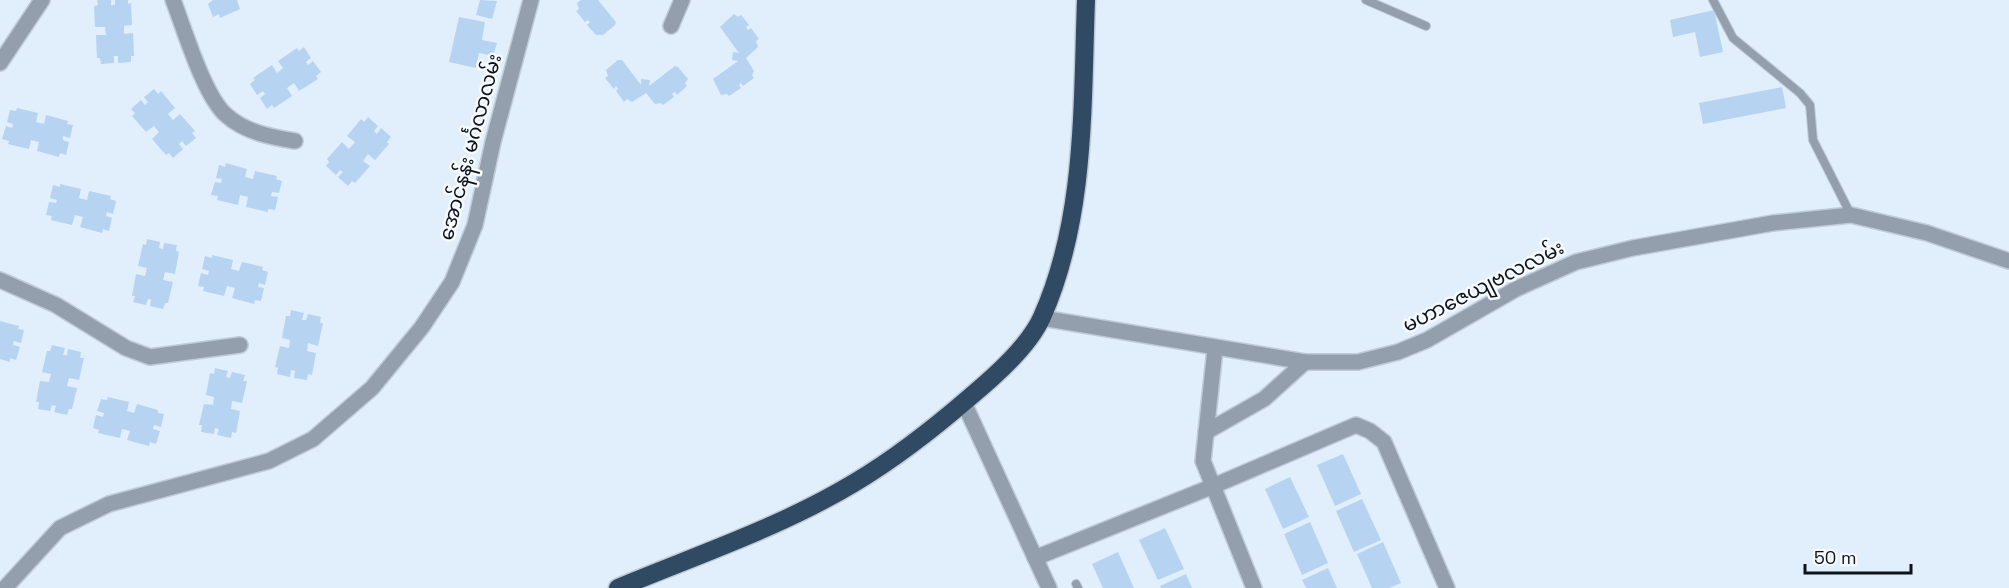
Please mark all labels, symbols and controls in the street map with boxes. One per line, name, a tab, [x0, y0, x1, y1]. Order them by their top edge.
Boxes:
street label: အောင်နန်း မင်္ဂလာလမ်း	[432, 51, 510, 244]
street label: မဟာဇေယျဗလလမ်း	[1397, 233, 1569, 341]
scale bar	[1805, 537, 1912, 575]
text: 50 m	[1814, 546, 1856, 569]

